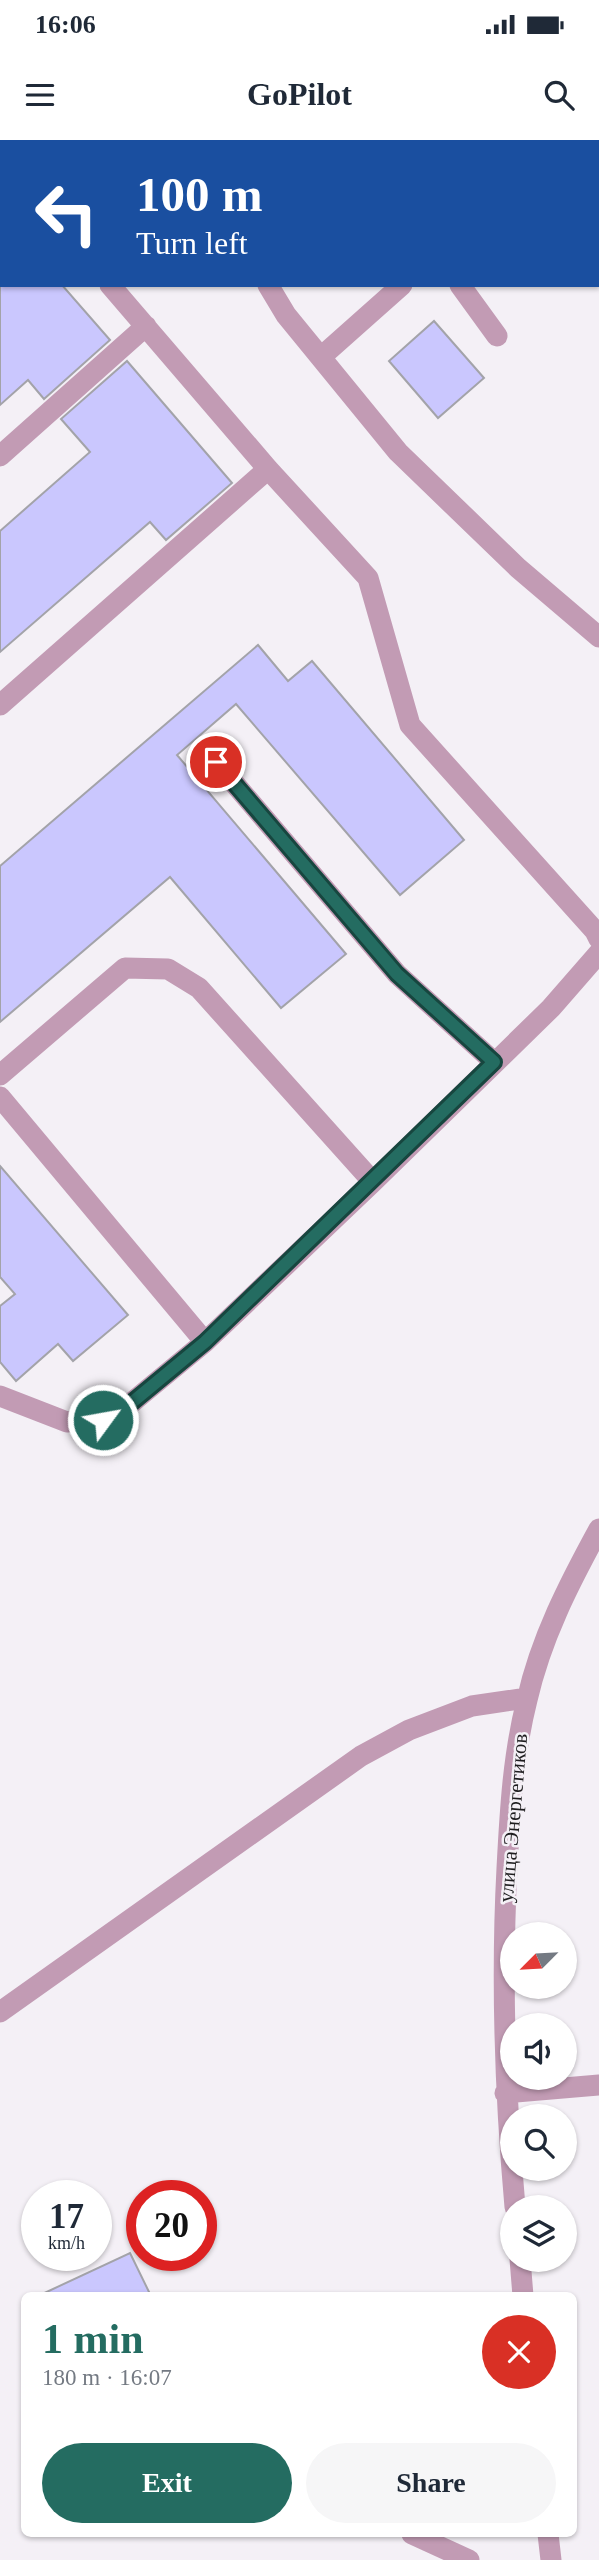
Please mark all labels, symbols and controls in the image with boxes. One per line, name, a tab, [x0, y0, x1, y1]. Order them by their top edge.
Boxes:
text: 16:06	[35, 10, 96, 39]
icon: menu	[21, 76, 59, 114]
text: GoPilot	[247, 76, 352, 112]
icon: search	[540, 76, 578, 114]
text: 100 m	[136, 167, 263, 222]
icon: left	[21, 168, 112, 259]
text: Turn left	[136, 225, 248, 261]
pin	[186, 732, 246, 792]
icon: arrive	[197, 743, 235, 781]
position arrow	[66, 1383, 140, 1457]
street label: улица Энергетиков	[494, 1732, 532, 1904]
north arrow	[500, 1922, 578, 1998]
map controls	[500, 1922, 577, 2272]
button: sound	[500, 2013, 577, 2090]
button: search	[500, 2104, 577, 2181]
speed limit sign: 20	[126, 2180, 217, 2271]
button: layers	[500, 2195, 577, 2272]
text: 17	[49, 2197, 84, 2236]
text: km/h	[48, 2233, 85, 2253]
button: close	[482, 2315, 556, 2389]
text: 1 min	[42, 2316, 144, 2362]
text: 180 m · 16:07	[42, 2365, 172, 2390]
button: Exit	[42, 2443, 292, 2523]
button: Share	[306, 2443, 556, 2523]

